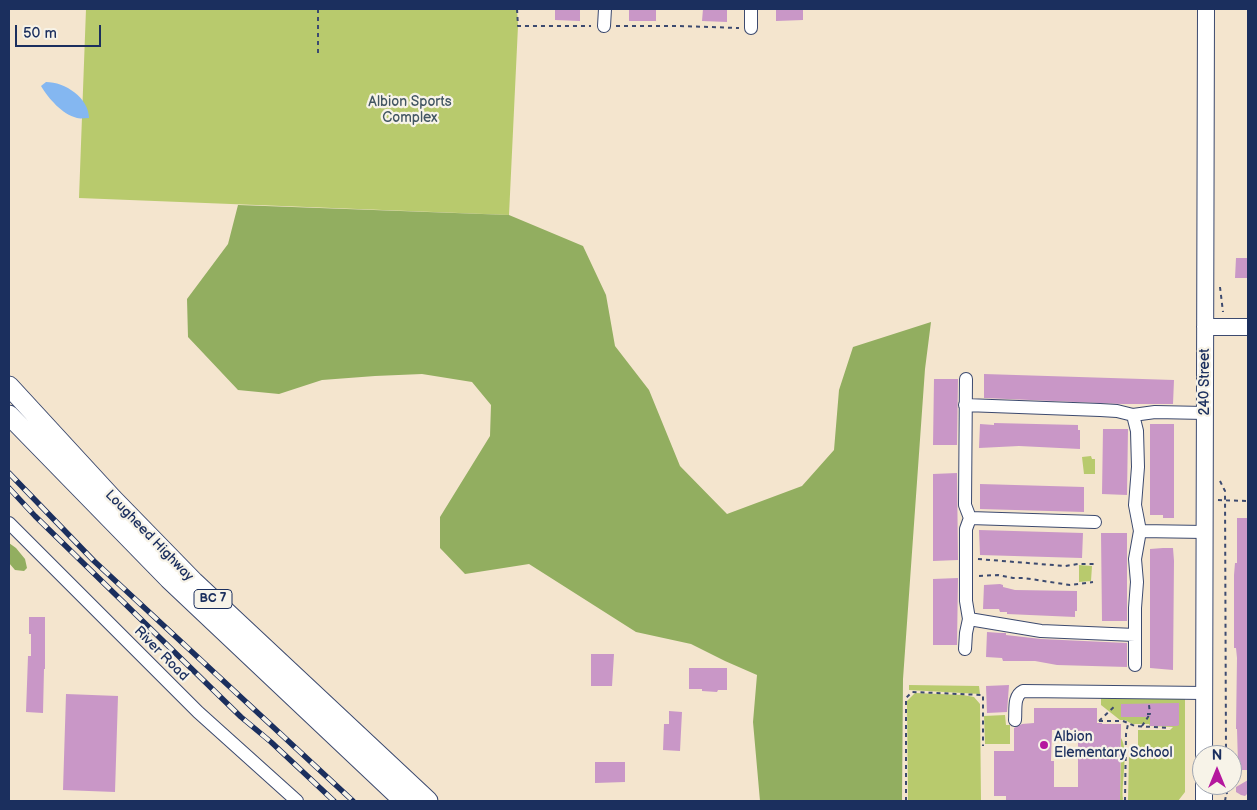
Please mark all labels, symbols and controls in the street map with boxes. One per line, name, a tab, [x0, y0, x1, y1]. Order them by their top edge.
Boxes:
scale bar	[18, 15, 104, 47]
text: 50 m	[23, 24, 57, 43]
park label: Albion Sports Complex	[368, 94, 452, 126]
street label: 240 Street	[1197, 348, 1213, 416]
street label: Lougheed Highway	[101, 487, 197, 585]
road number: BC 7	[194, 590, 232, 608]
street label: River Road	[130, 623, 192, 685]
place label: Albion Elementary School	[1054, 729, 1173, 762]
marker: Albion Elementary School	[1038, 739, 1050, 751]
north arrow	[1192, 745, 1242, 795]
text: N	[1212, 747, 1222, 764]

